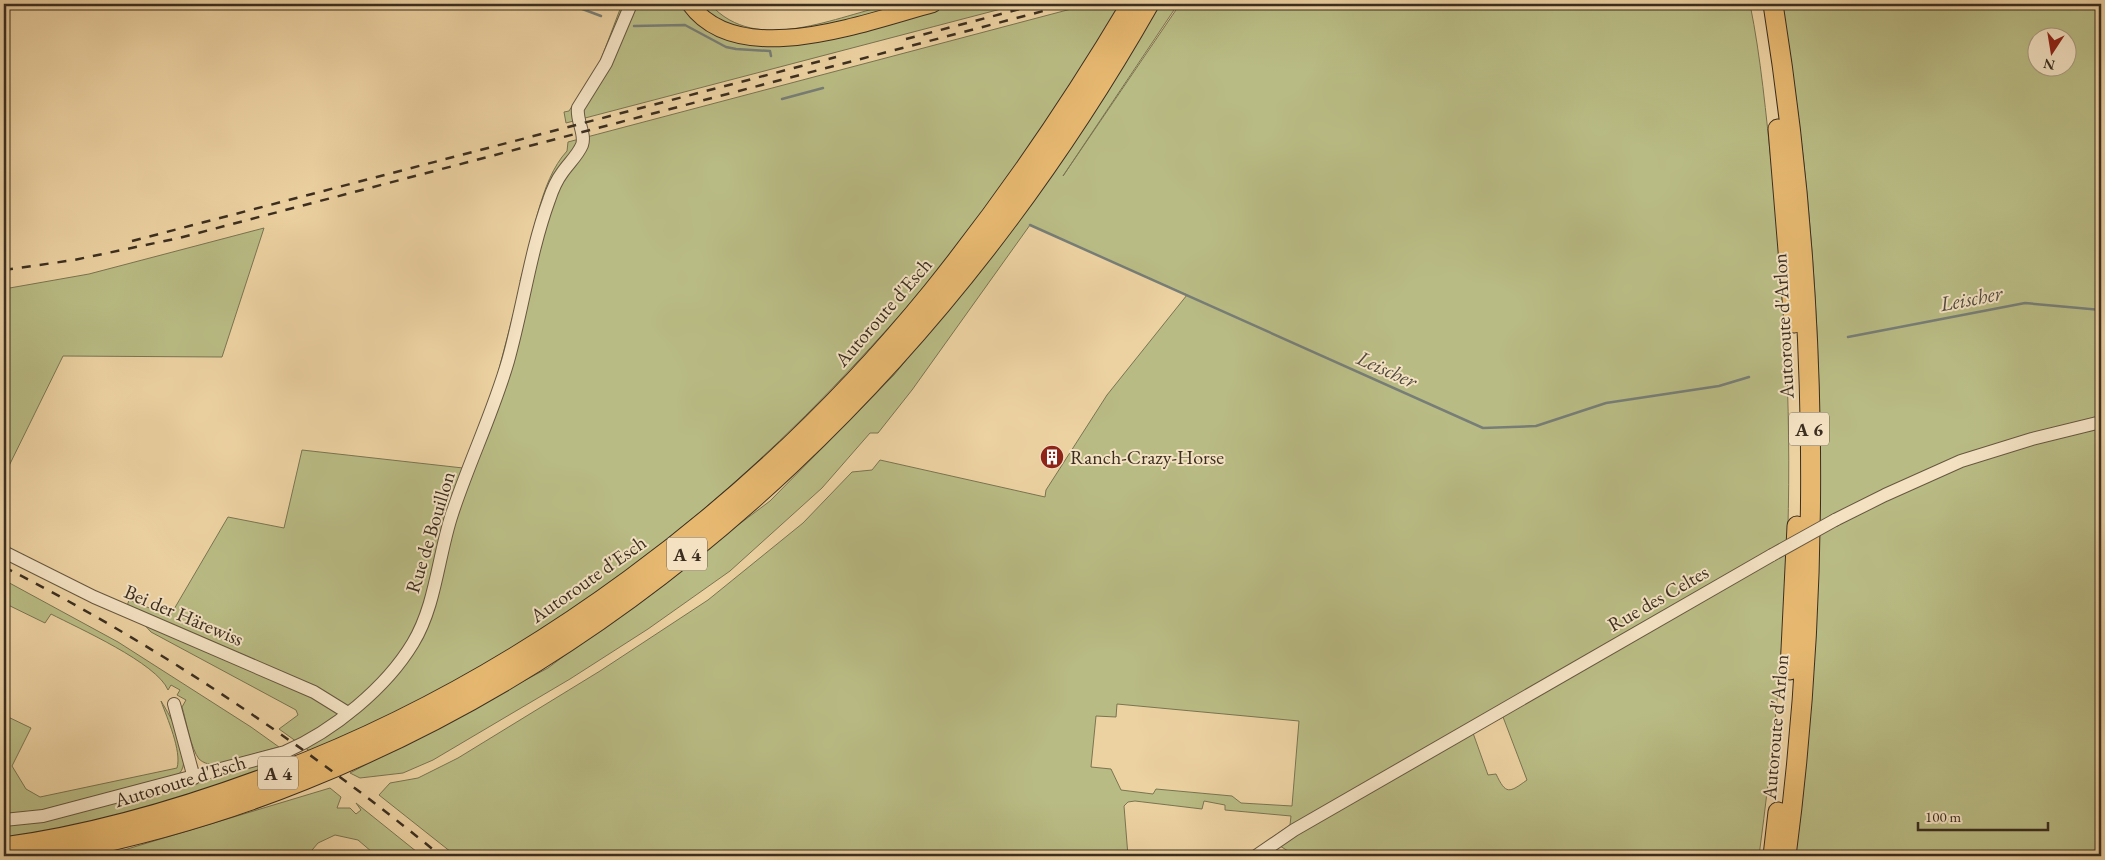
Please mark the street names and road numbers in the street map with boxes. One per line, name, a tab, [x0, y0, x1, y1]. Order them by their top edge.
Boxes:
street label: Autoroute d'Esch	[828, 252, 937, 373]
street label: Autoroute d'Arlon	[1766, 252, 1800, 400]
road number: A 6	[1789, 412, 1829, 446]
street label: Rue de Bouillon	[399, 468, 461, 596]
street label: Autoroute d'Esch	[524, 529, 651, 629]
road number: A 4	[667, 538, 707, 570]
street label: Rue des Celtes	[1603, 559, 1713, 637]
street label: Bei der Härewiss	[120, 578, 248, 652]
street label: Autoroute d'Arlon	[1756, 653, 1794, 802]
street label: Autoroute d'Esch	[110, 749, 249, 814]
road number: A 4	[258, 756, 298, 790]

